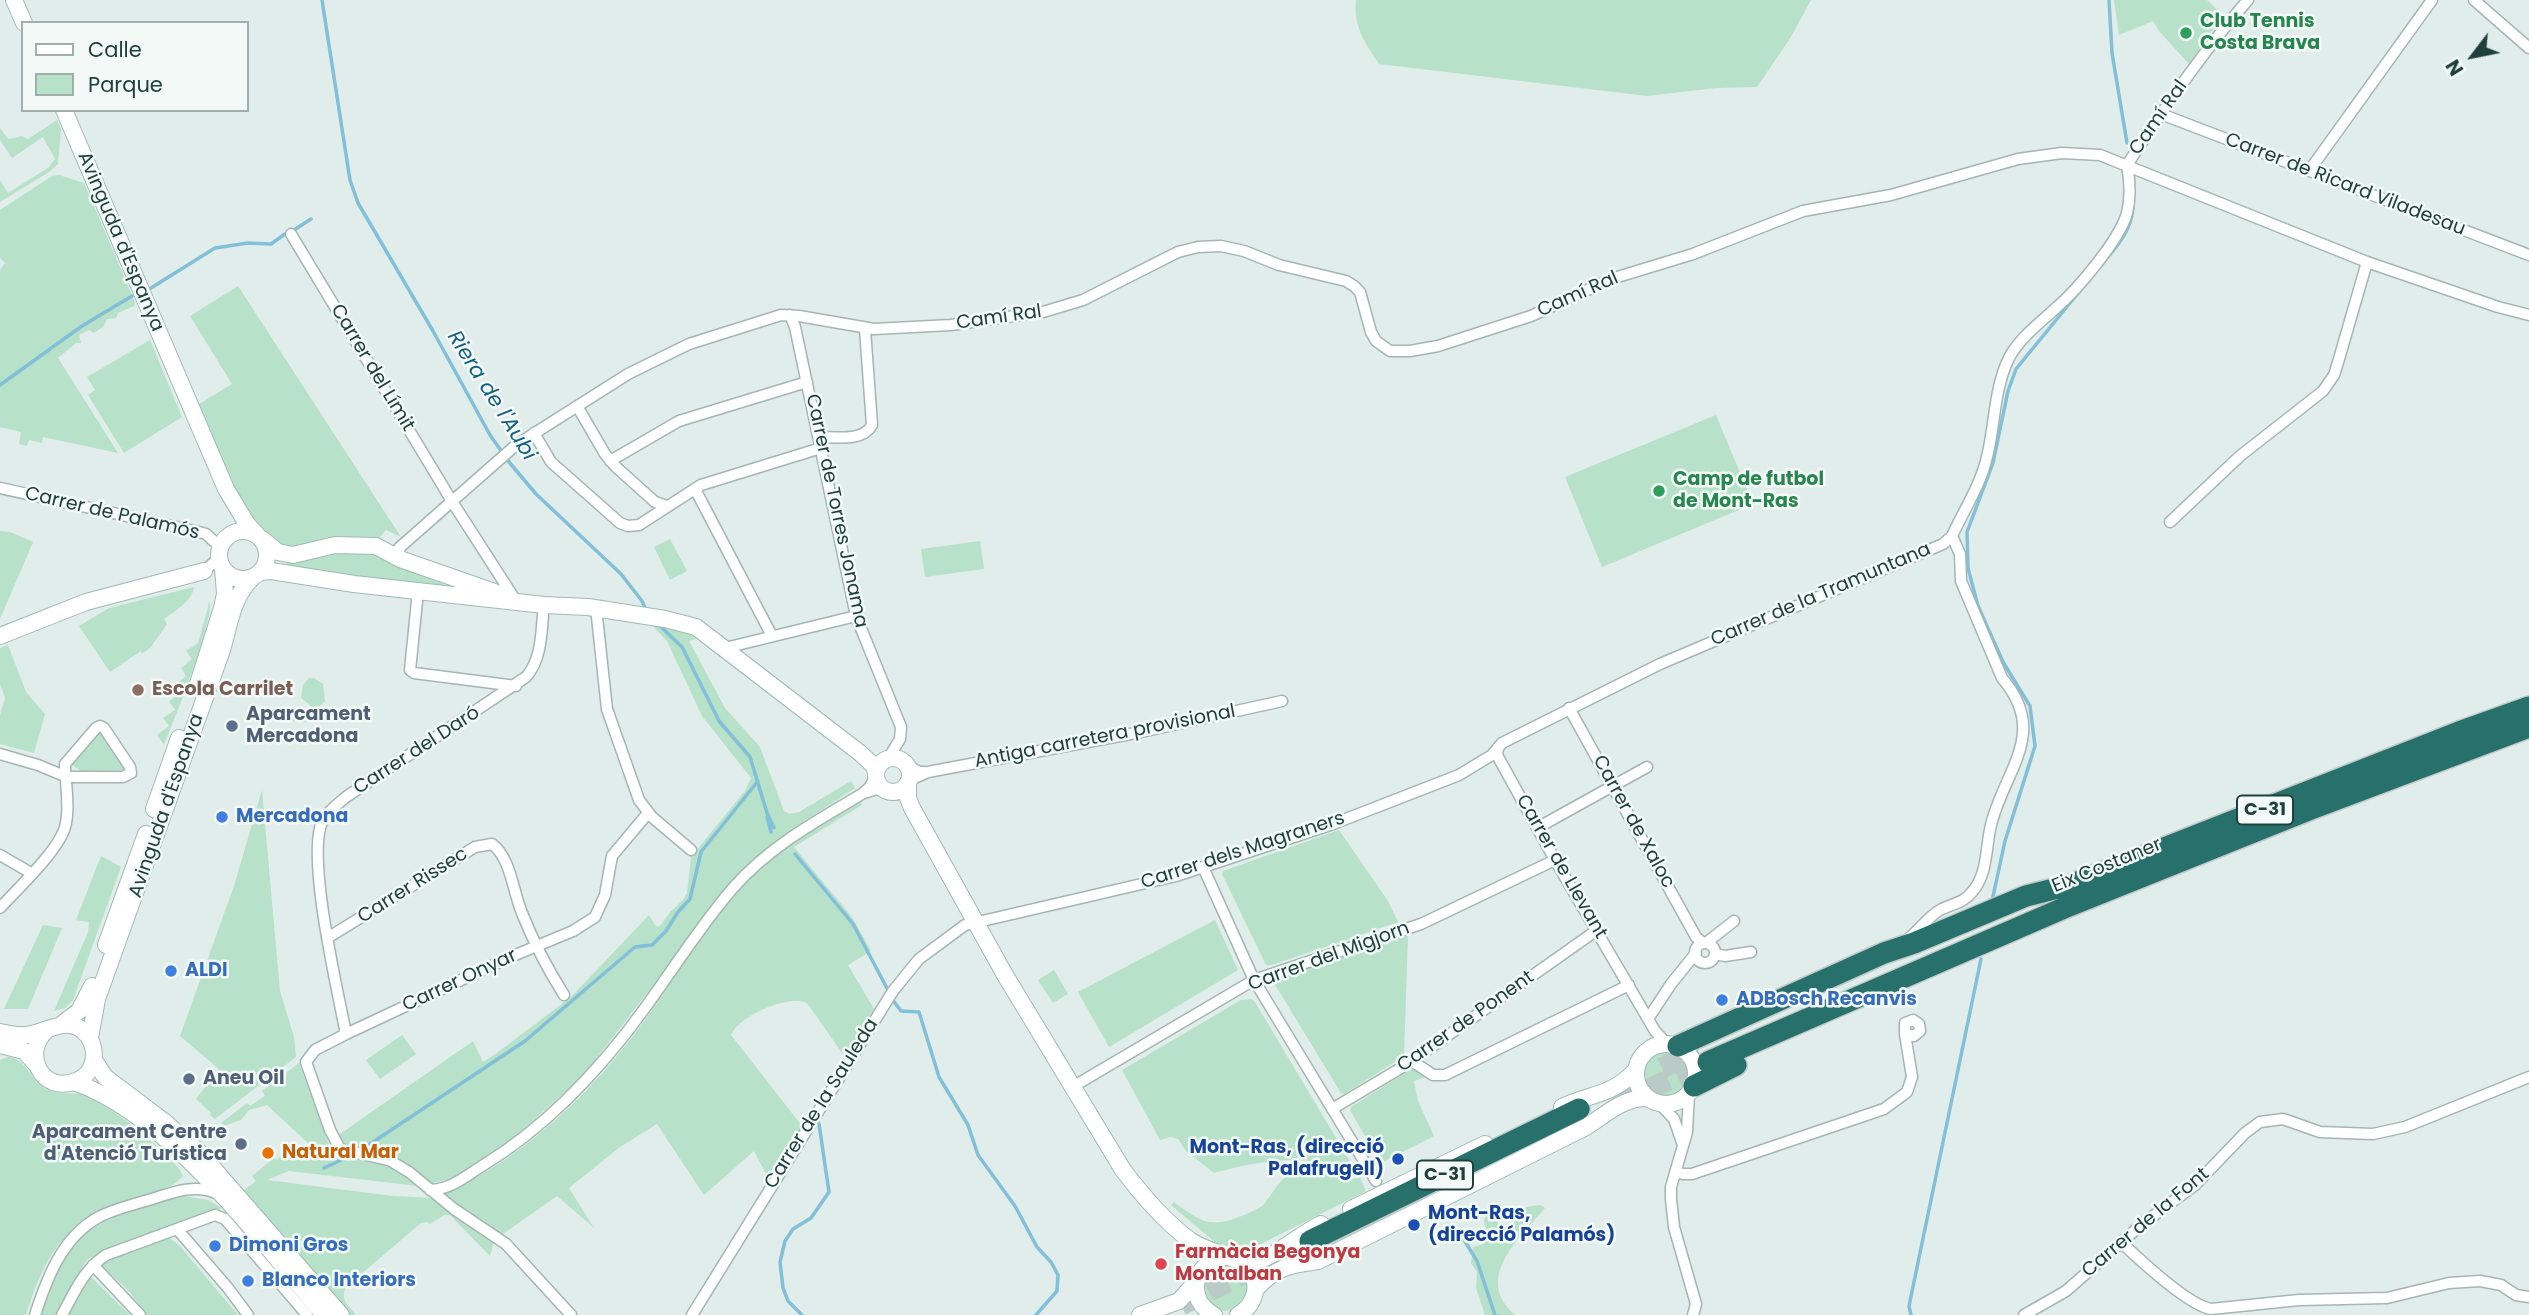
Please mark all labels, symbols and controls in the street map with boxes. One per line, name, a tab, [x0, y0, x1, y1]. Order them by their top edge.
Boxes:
place label: Club Tennis Costa Brava	[2200, 11, 2320, 55]
legend	[21, 21, 248, 112]
north arrow	[2438, 21, 2508, 91]
marker: Club Tennis Costa Brava	[2178, 25, 2194, 41]
text: Calle	[88, 35, 142, 64]
text: N	[2440, 54, 2470, 81]
text: Parque	[88, 70, 163, 99]
street label: Camí Ral	[2125, 76, 2193, 160]
street label: Carrer de Ricard Viladesau	[2222, 129, 2468, 241]
street label: Avinguda d'Espanya	[72, 149, 168, 335]
street label: Camí Ral	[1534, 267, 1622, 323]
street label: Carrer del Límit	[325, 300, 419, 436]
street label: Camí Ral	[955, 301, 1043, 335]
water label: Riera de l'Aubi	[441, 326, 541, 466]
street label: Carrer de Torres Jonama	[800, 392, 872, 630]
place label: Camp de futbol de Mont-Ras	[1673, 469, 1824, 513]
street label: Carrer de Palamós	[23, 483, 201, 545]
marker: Camp de futbol de Mont-Ras	[1651, 483, 1667, 499]
street label: Carrer de la Tramuntana	[1708, 538, 1934, 652]
place label: Escola Carrilet	[152, 679, 293, 701]
marker: Escola Carrilet	[130, 682, 146, 698]
street label: Antiga carretera provisional	[973, 701, 1237, 773]
street label: Carrer del Daró	[350, 702, 484, 800]
place label: Aparcament Mercadona	[246, 704, 371, 748]
street label: Avinguda d'Espanya	[125, 711, 209, 901]
marker: Aparcament Mercadona	[224, 718, 240, 734]
street label: Carrer de Xaloc	[1587, 752, 1679, 892]
street label: Carrer de Llevant	[1510, 791, 1612, 943]
road number: C-31	[2237, 796, 2293, 824]
place label: Mercadona	[236, 806, 348, 828]
street label: Carrer dels Magraners	[1138, 807, 1348, 895]
marker: Mercadona	[214, 809, 230, 825]
street label: Eix Costaner	[2049, 834, 2165, 898]
street label: Carrer Rissec	[354, 843, 472, 929]
street label: Carrer del Migjorn	[1245, 917, 1413, 997]
street label: Carrer Onyar	[399, 945, 521, 1017]
place label: ALDI	[185, 960, 227, 982]
marker: ALDI	[163, 963, 179, 979]
street label: Carrer de Ponent	[1393, 966, 1539, 1078]
place label: ADBosch Recanvis	[1736, 989, 1917, 1011]
marker: ADBosch Recanvis	[1714, 992, 1730, 1008]
street label: Carrer de la Sauleda	[760, 1015, 884, 1193]
place label: Aneu Oil	[203, 1068, 284, 1090]
marker: Aneu Oil	[181, 1071, 197, 1087]
place label: Aparcament Centre d'Atenció Turística	[32, 1122, 227, 1166]
marker: Aparcament Centre d'Atenció Turística	[233, 1136, 249, 1152]
place label: Mont-Ras, (direcció Palafrugell)	[1189, 1137, 1384, 1181]
place label: Natural Mar	[282, 1142, 399, 1164]
marker: Natural Mar	[260, 1145, 276, 1161]
marker: Mont-Ras, (direcció Palafrugell)	[1390, 1151, 1406, 1167]
road number: C-31	[1417, 1160, 1473, 1190]
street label: Carrer de la Font	[2078, 1163, 2214, 1283]
place label: Mont-Ras, (direcció Palamós)	[1428, 1203, 1615, 1247]
marker: Mont-Ras, (direcció Palamós)	[1406, 1217, 1422, 1233]
place label: Dimoni Gros	[229, 1235, 348, 1257]
marker: Dimoni Gros	[207, 1238, 223, 1254]
place label: Farmàcia Begonya Montalban	[1175, 1242, 1360, 1286]
marker: Farmàcia Begonya Montalban	[1153, 1256, 1169, 1272]
place label: Blanco Interiors	[262, 1270, 416, 1292]
marker: Blanco Interiors	[240, 1273, 256, 1289]

